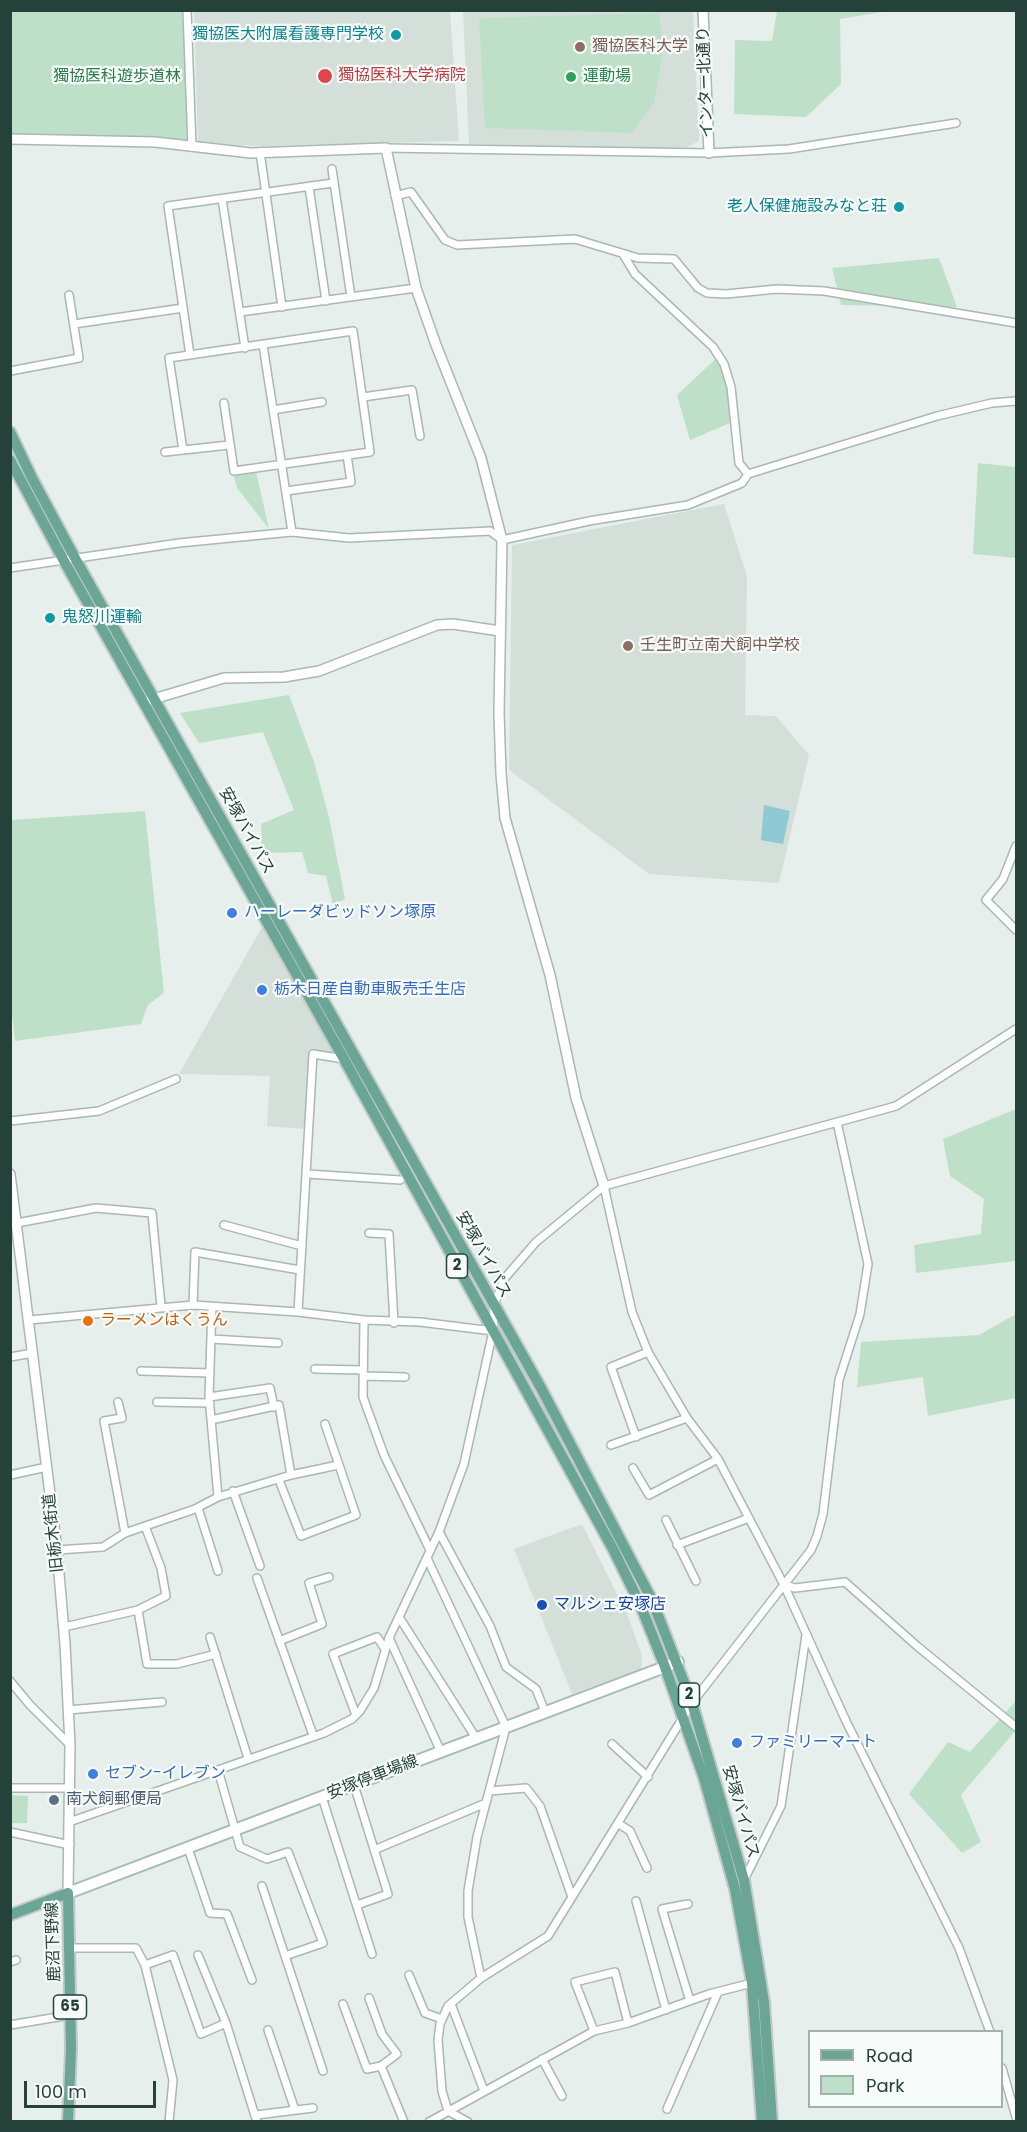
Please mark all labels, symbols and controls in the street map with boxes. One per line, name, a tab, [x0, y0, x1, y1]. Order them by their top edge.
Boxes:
place label: 獨協医大附属看護専門学校	[192, 25, 384, 45]
street label: インター北通り	[694, 26, 718, 138]
marker: 獨協医大附属看護専門学校	[389, 28, 403, 42]
place label: 獨協医科大学	[592, 37, 688, 57]
marker: 獨協医科大学	[573, 40, 587, 54]
place label: 獨協医科大学病院	[338, 66, 466, 86]
park label: 獨協医科遊歩道林	[53, 67, 181, 87]
marker: 獨協医科大学病院	[316, 67, 334, 85]
place label: 運動場	[583, 67, 631, 87]
marker: 運動場	[564, 70, 578, 84]
place label: 老人保健施設みなと荘	[727, 197, 887, 217]
marker: 老人保健施設みなと荘	[892, 200, 906, 214]
place label: 鬼怒川運輸	[62, 608, 142, 628]
marker: 鬼怒川運輸	[43, 611, 57, 625]
place label: 壬生町立南犬飼中学校	[640, 636, 800, 656]
marker: 壬生町立南犬飼中学校	[621, 639, 635, 653]
street label: 安塚バイパス	[214, 784, 278, 878]
place label: ハーレーダビッドソン塚原	[244, 903, 436, 923]
marker: ハーレーダビッドソン塚原	[225, 906, 239, 920]
place label: 栃木日産自動車販売壬生店	[274, 980, 466, 1000]
marker: 栃木日産自動車販売壬生店	[255, 983, 269, 997]
street label: 安塚バイパス	[451, 1208, 515, 1302]
road number: 2	[446, 1254, 468, 1278]
place label: ラーメンはくうん	[100, 1311, 228, 1331]
marker: ラーメンはくうん	[81, 1314, 95, 1328]
street label: 旧栃木街道	[40, 1492, 68, 1574]
place label: マルシェ安塚店	[554, 1595, 666, 1615]
marker: マルシェ安塚店	[535, 1598, 549, 1612]
road number: 2	[678, 1683, 700, 1707]
place label: ファミリーマート	[749, 1733, 877, 1753]
marker: ファミリーマート	[730, 1736, 744, 1750]
street label: 安塚停車場線	[325, 1752, 421, 1804]
street label: 安塚バイパス	[718, 1763, 762, 1861]
place label: セブン-イレブン	[105, 1764, 226, 1784]
marker: セブン-イレブン	[86, 1767, 100, 1781]
place label: 南犬飼郵便局	[66, 1790, 162, 1810]
marker: 南犬飼郵便局	[47, 1793, 61, 1807]
street label: 鹿沼下野線	[43, 1902, 65, 1982]
road number: 65	[54, 1995, 86, 2019]
legend	[808, 2030, 1003, 2108]
text: Road	[866, 2043, 913, 2068]
scale bar	[27, 2069, 159, 2107]
text: Park	[866, 2073, 905, 2098]
text: 100 m	[35, 2079, 87, 2104]

